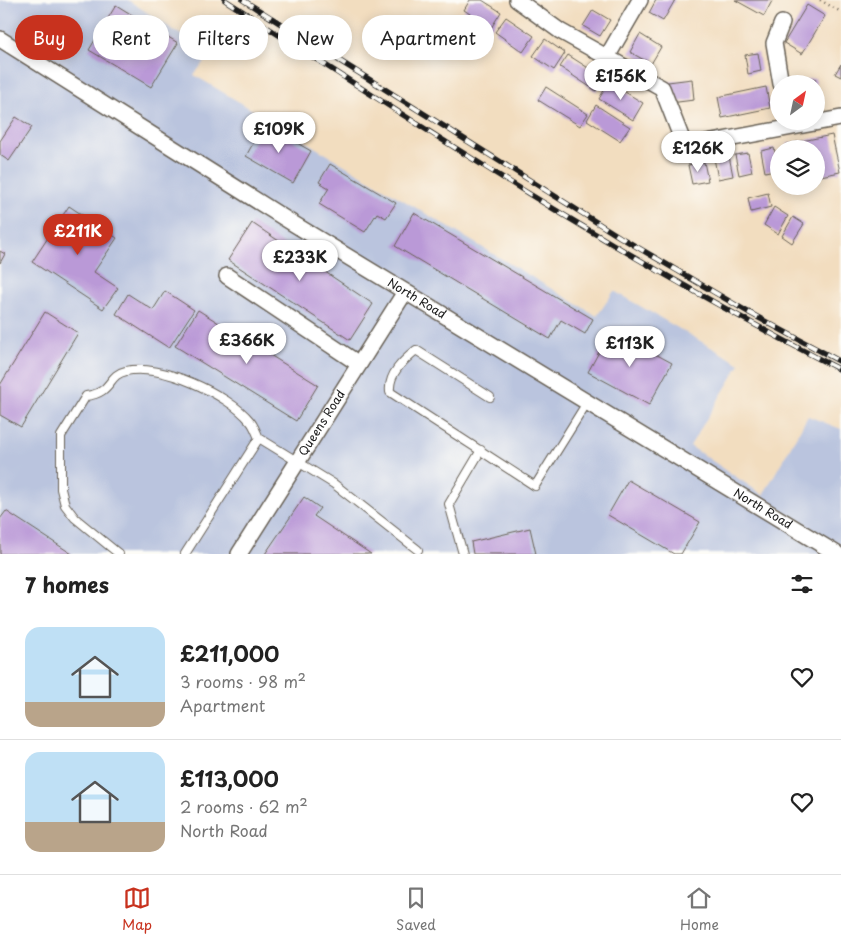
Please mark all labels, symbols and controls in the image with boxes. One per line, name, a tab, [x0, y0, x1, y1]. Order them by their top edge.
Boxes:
chip: Buy	[15, 15, 83, 60]
chip: Rent	[93, 15, 169, 60]
chip: Filters	[179, 15, 268, 60]
chip: New	[278, 15, 352, 60]
chip: Apartment	[362, 15, 494, 60]
pin: £156K	[586, 58, 656, 101]
text: £156K	[595, 63, 647, 87]
north arrow	[770, 75, 825, 130]
map controls	[770, 75, 825, 195]
pin: £109K	[244, 112, 314, 154]
text: £109K	[253, 116, 305, 140]
pin: £126K	[663, 130, 733, 173]
text: £126K	[672, 135, 724, 159]
button: layers	[770, 140, 825, 195]
pin: £211K	[43, 214, 113, 256]
text: £211K	[54, 218, 102, 242]
pin: £233K	[265, 240, 335, 282]
text: £233K	[273, 244, 327, 268]
street label: North Road	[384, 273, 450, 323]
pin: £366K	[212, 322, 282, 365]
pin: £113K	[595, 326, 665, 368]
text: £366K	[219, 327, 275, 351]
text: £113K	[606, 330, 654, 354]
street label: Queens Road	[293, 386, 349, 459]
street label: North Road	[730, 483, 796, 533]
text: 7 homes	[25, 568, 109, 600]
icon: filters	[788, 570, 816, 598]
text: £211,000	[180, 637, 279, 669]
icon: home	[65, 647, 125, 707]
icon: heart	[788, 663, 816, 691]
text: 3 rooms · 98 m²	[180, 669, 306, 693]
text: Apartment	[180, 693, 265, 717]
text: £113,000	[180, 762, 279, 794]
icon: home	[65, 772, 125, 832]
icon: heart	[788, 788, 816, 816]
text: 2 rooms · 62 m²	[180, 794, 308, 818]
text: North Road	[180, 818, 268, 842]
tab: Map	[122, 884, 152, 935]
tab: Saved	[396, 884, 436, 935]
tab: Home	[680, 884, 719, 935]

